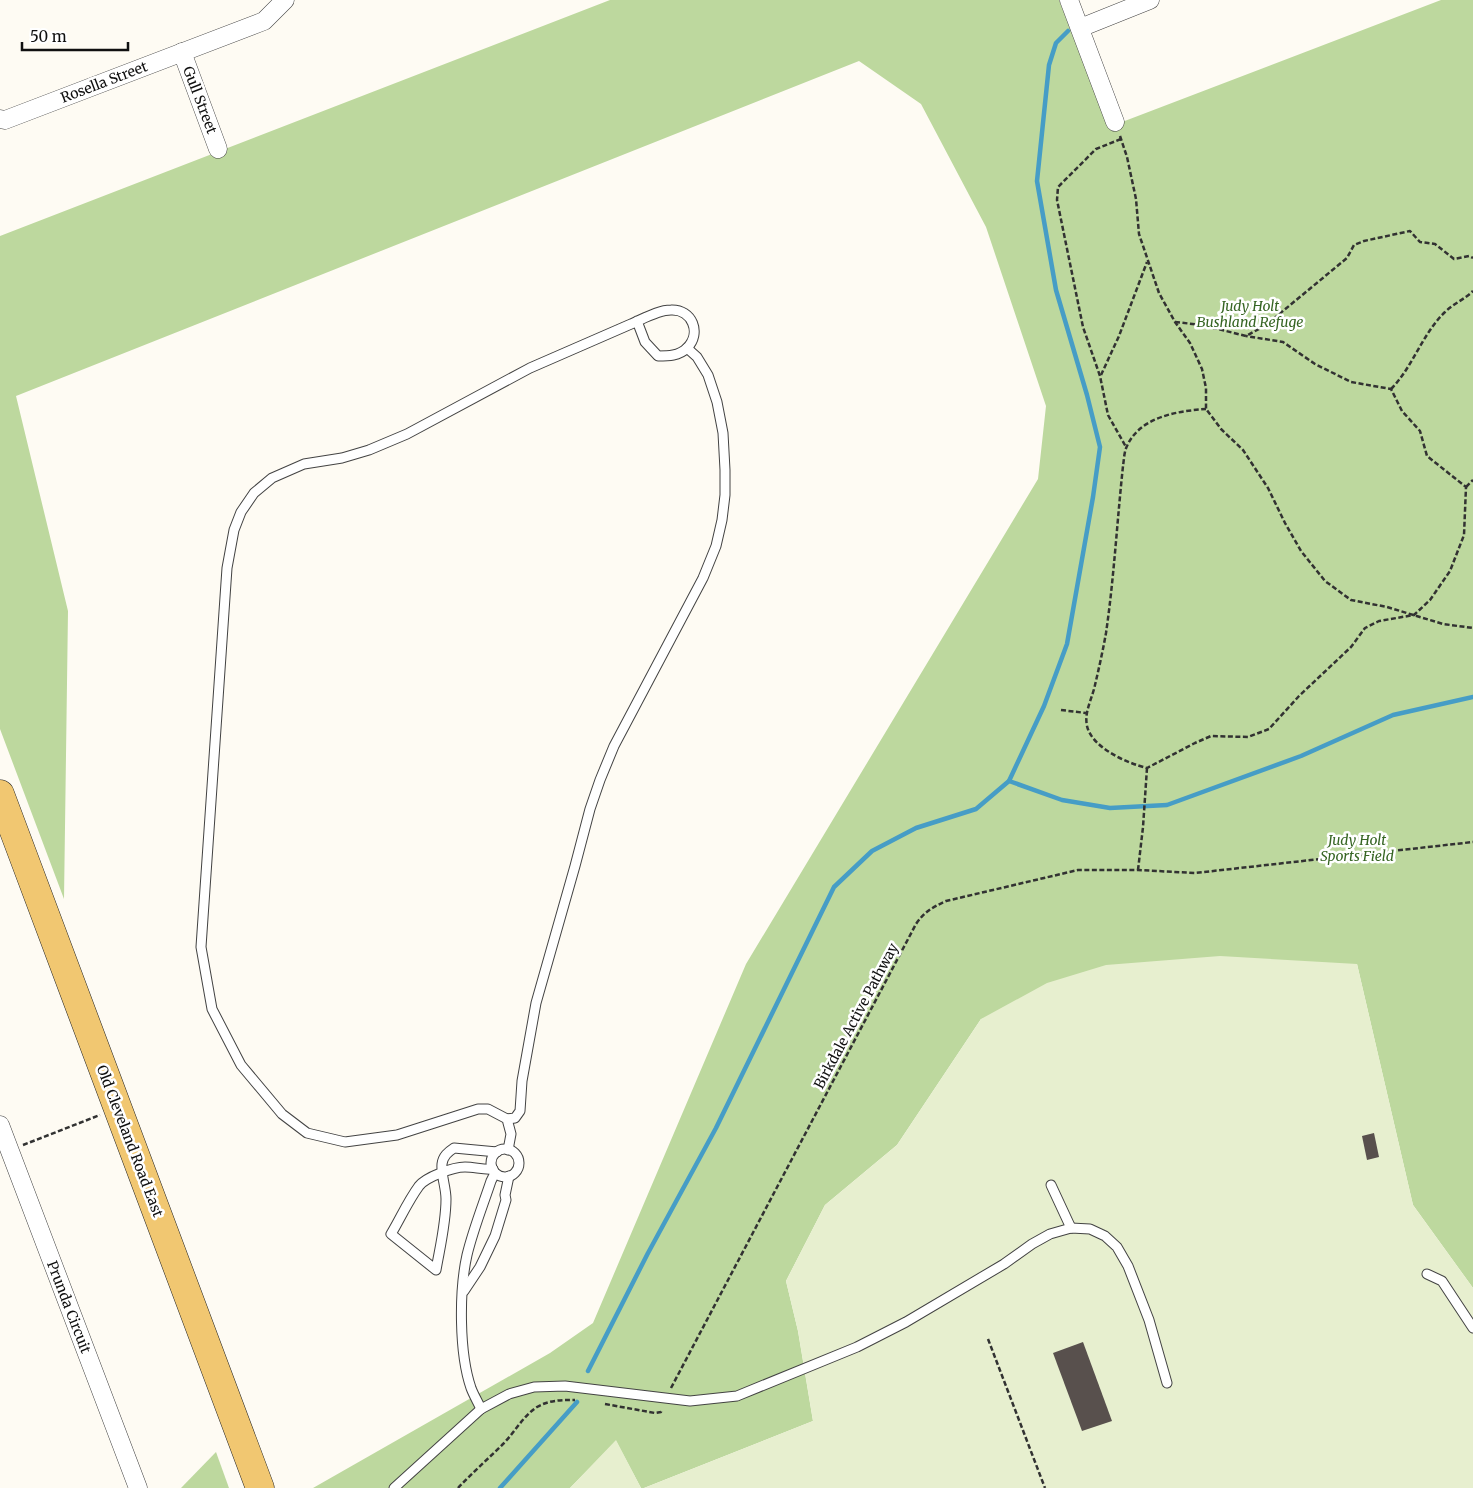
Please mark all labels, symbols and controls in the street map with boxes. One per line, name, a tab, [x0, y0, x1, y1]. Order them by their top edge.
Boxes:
scale bar	[22, 20, 129, 52]
text: 50 m	[30, 27, 67, 46]
street label: Rosella Street	[58, 57, 150, 107]
street label: Gull Street	[179, 64, 221, 137]
park label: Judy Holt Bushland Refuge	[1197, 297, 1303, 331]
park label: Judy Holt Sports Field	[1320, 831, 1394, 865]
street label: Birkdale Active Pathway	[810, 939, 902, 1092]
street label: Old Cleveland Road East	[93, 1062, 168, 1220]
street label: Prunda Circuit	[43, 1258, 95, 1356]

